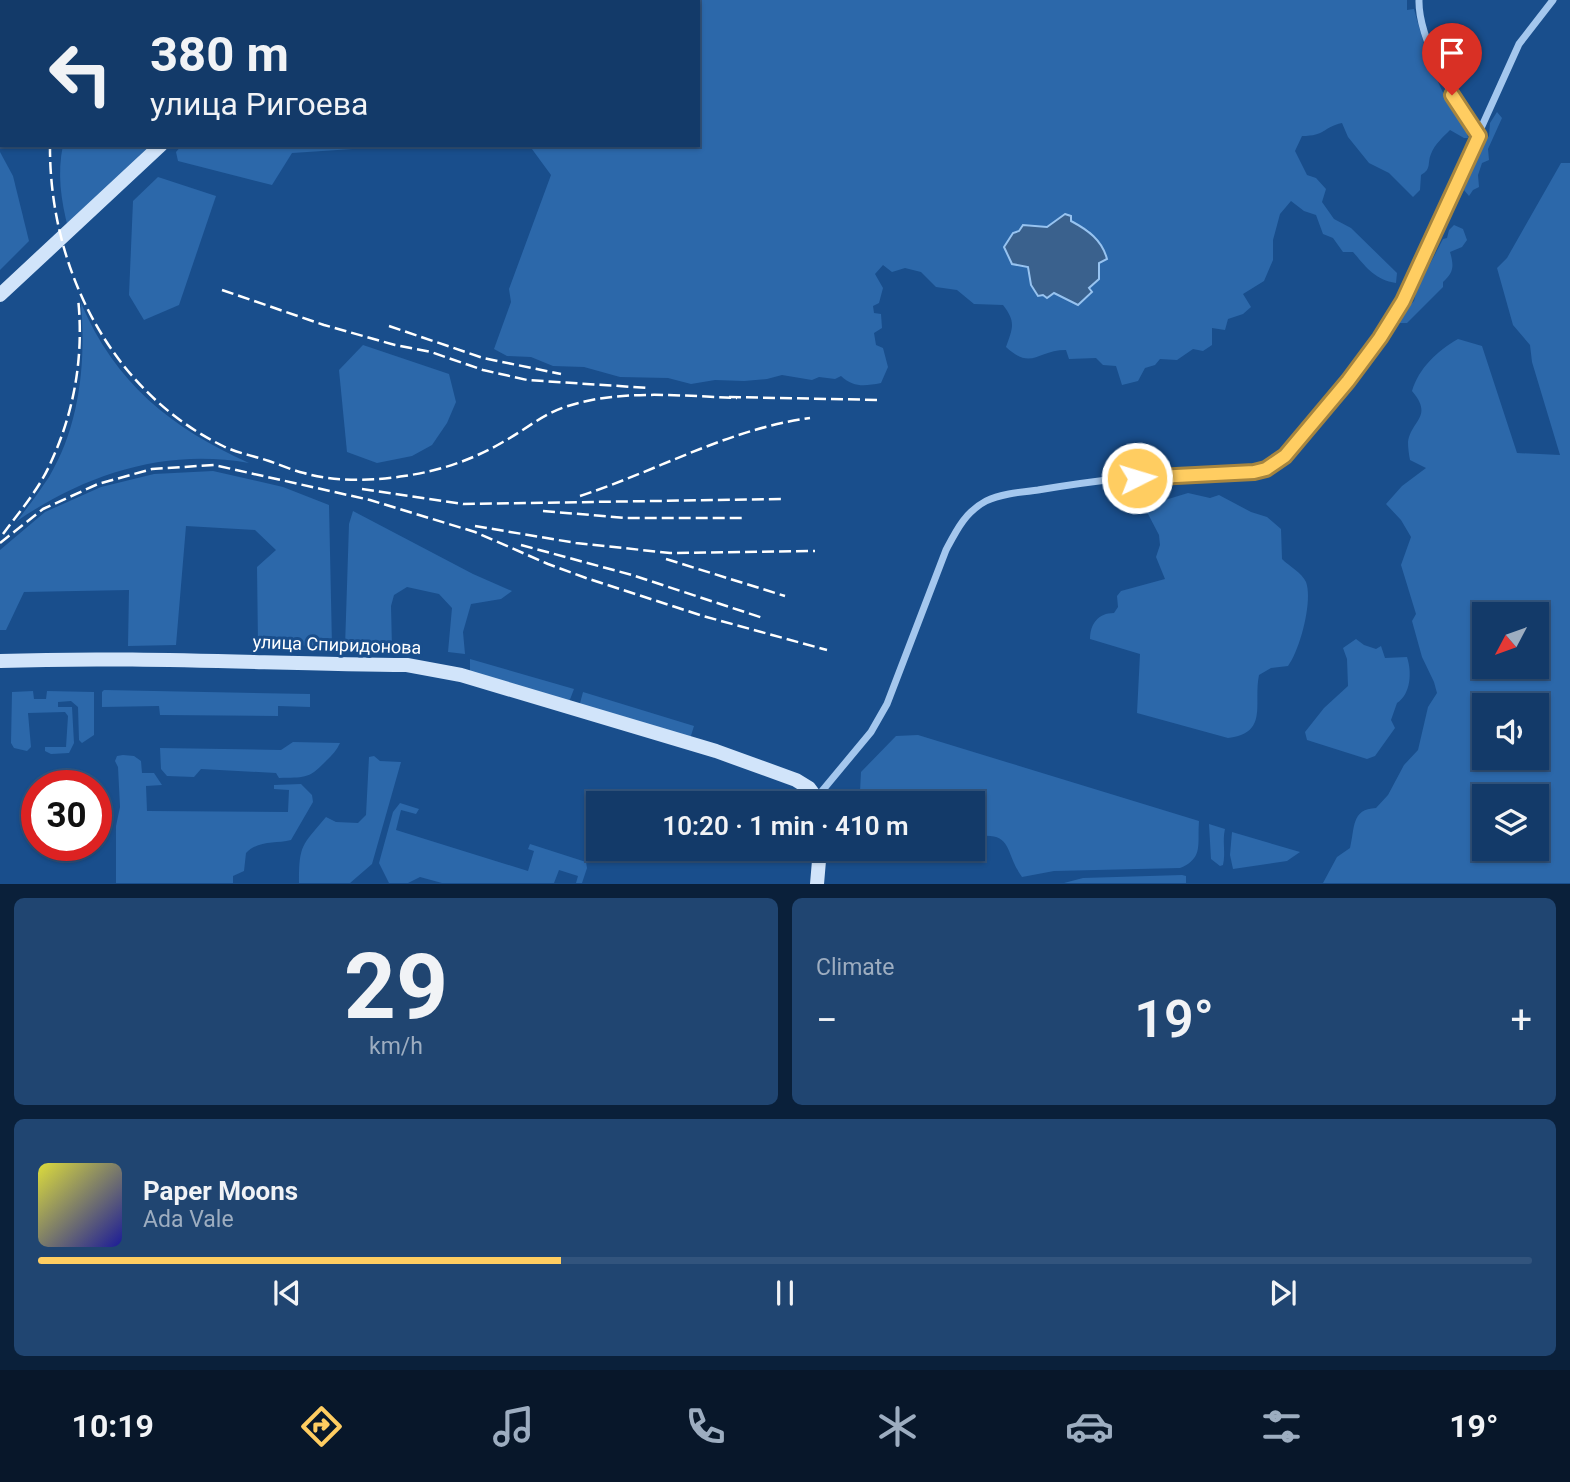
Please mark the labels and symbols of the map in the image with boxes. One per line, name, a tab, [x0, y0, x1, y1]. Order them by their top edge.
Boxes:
pin	[1422, 23, 1482, 95]
position arrow	[1100, 441, 1174, 515]
north arrow	[1472, 602, 1549, 679]
street label: улица Спиридонова	[252, 631, 422, 658]
speed limit sign: 30	[21, 770, 112, 861]

